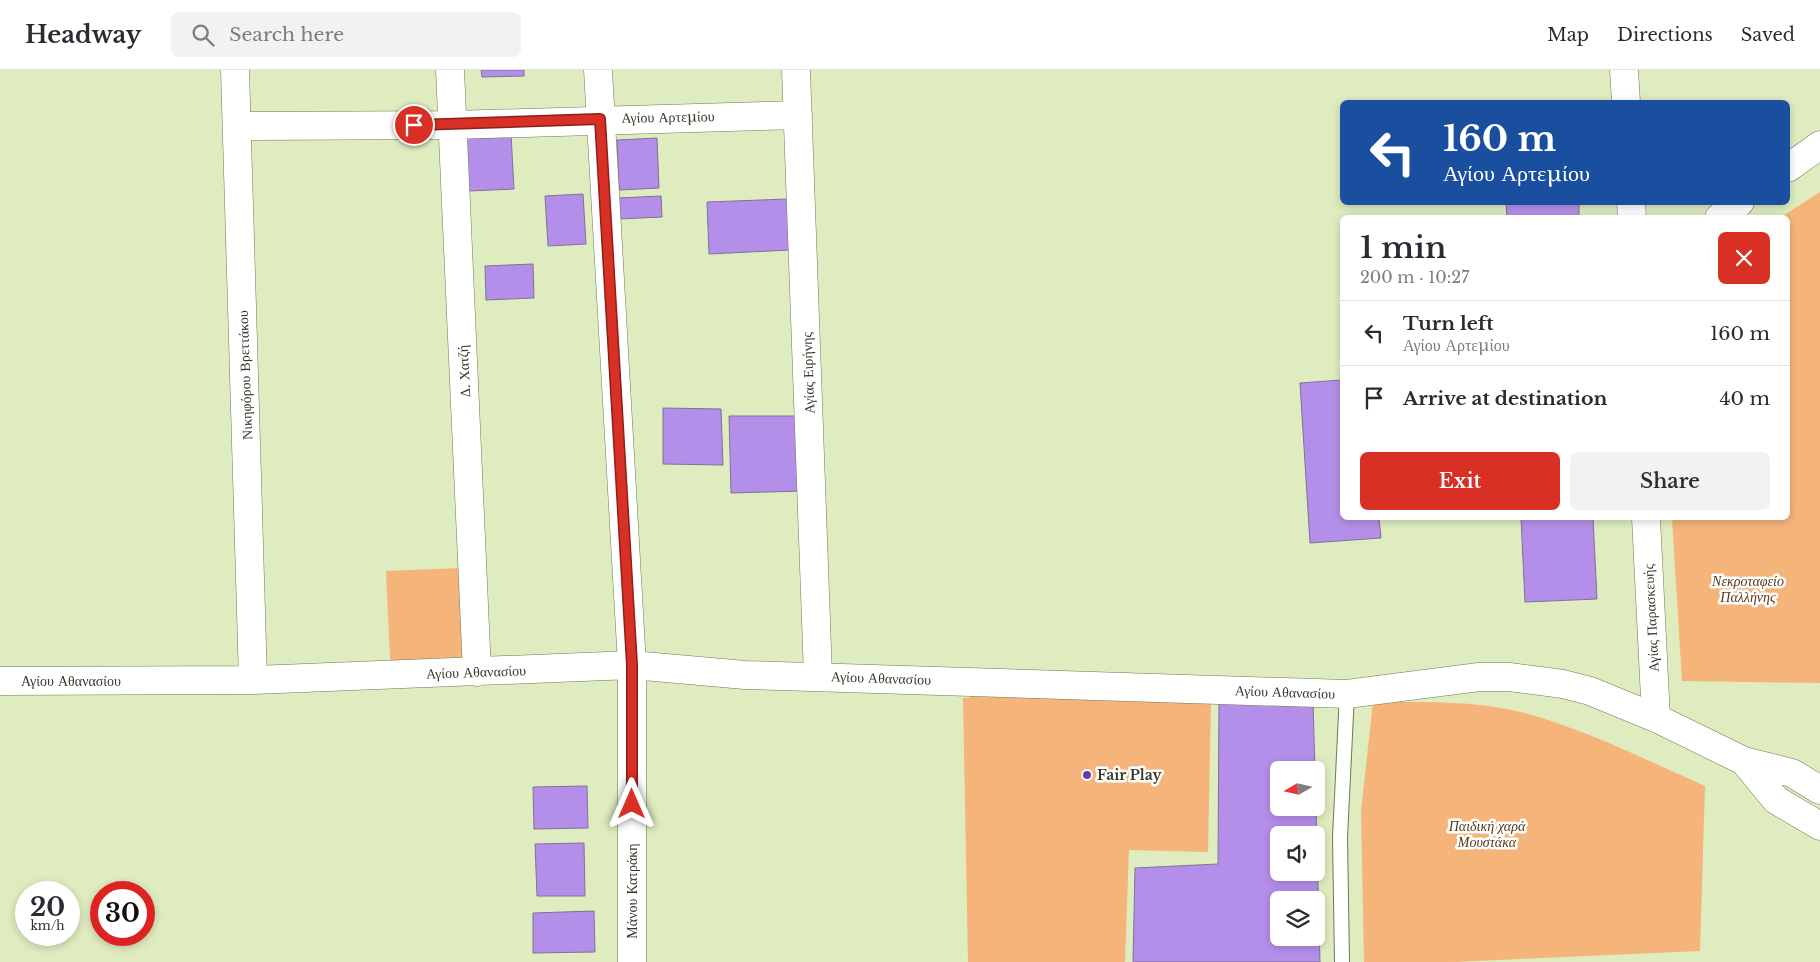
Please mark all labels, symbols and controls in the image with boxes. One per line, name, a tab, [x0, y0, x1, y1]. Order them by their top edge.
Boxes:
search box	[171, 12, 521, 57]
text: Headway	[25, 20, 141, 49]
icon: search	[189, 21, 217, 49]
text: Search here	[229, 23, 344, 46]
text: Map	[1547, 24, 1589, 46]
text: Directions	[1617, 24, 1713, 46]
text: Saved	[1741, 24, 1795, 46]
pin	[393, 104, 435, 146]
street label: Αγίου Αρτεμίου	[621, 107, 715, 127]
icon: arrive	[400, 111, 428, 139]
text: 160 m	[1443, 117, 1556, 160]
icon: left	[1360, 120, 1425, 185]
text: Αγίου Αρτεμίου	[1443, 160, 1590, 187]
text: 1 min	[1360, 229, 1446, 266]
button: close	[1718, 232, 1770, 284]
text: 200 m · 10:27	[1360, 267, 1469, 287]
street label: Νικηφόρου Βρεττάκου	[234, 310, 256, 440]
text: Turn left	[1403, 312, 1494, 335]
icon: left	[1360, 319, 1388, 347]
text: 160 m	[1710, 322, 1770, 345]
street label: Αγίας Ειρήνης	[798, 331, 818, 414]
text: Αγίου Αρτεμίου	[1403, 335, 1510, 355]
street label: Δ. Χατζή	[454, 344, 474, 398]
icon: arrive	[1360, 384, 1388, 412]
text: Arrive at destination	[1403, 387, 1607, 410]
text: 40 m	[1719, 387, 1770, 410]
button: Exit	[1360, 452, 1560, 510]
button: Share	[1570, 452, 1770, 510]
street label: Αγίας Παρασκευής	[1639, 563, 1663, 672]
park label: Νεκροταφείο Παλλήνης	[1711, 572, 1784, 606]
street label: Αγίου Αθανασίου	[426, 661, 526, 683]
street label: Αγίου Αθανασίου	[831, 667, 931, 689]
street label: Αγίου Αθανασίου	[21, 672, 121, 690]
street label: Αγίου Αθανασίου	[1235, 681, 1335, 703]
north arrow	[1270, 761, 1325, 816]
map controls	[1270, 761, 1325, 946]
place label: Fair Play	[1097, 766, 1163, 784]
marker: Fair Play	[1081, 769, 1093, 781]
position arrow	[605, 777, 657, 829]
park label: Παιδική χαρά Μουστάκα	[1448, 817, 1526, 851]
button: sound	[1270, 826, 1325, 881]
street label: Μάνου Κατράκη	[623, 843, 641, 939]
speed limit sign: 30	[90, 881, 155, 946]
button: layers	[1270, 891, 1325, 946]
text: 20	[30, 892, 65, 923]
text: km/h	[30, 918, 65, 933]

